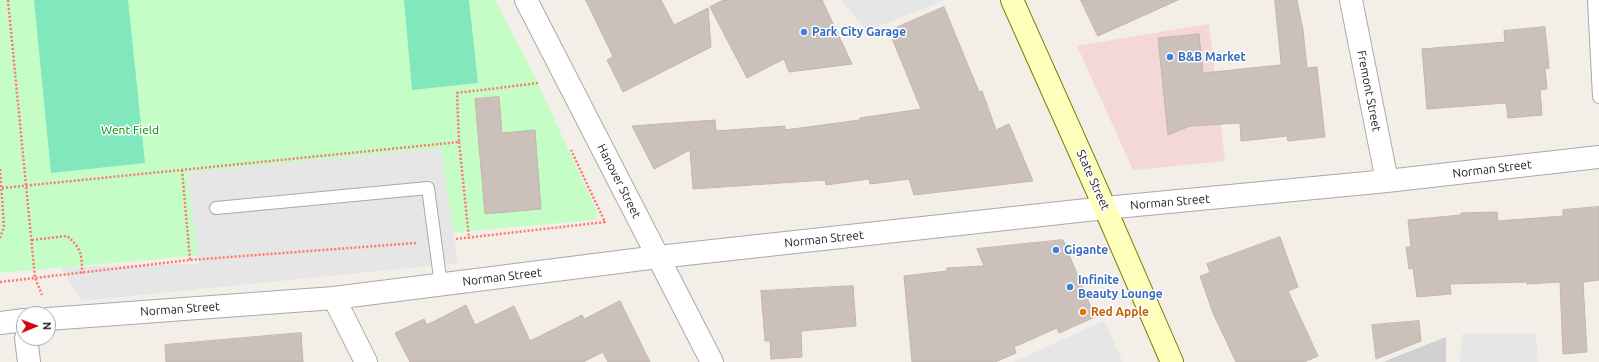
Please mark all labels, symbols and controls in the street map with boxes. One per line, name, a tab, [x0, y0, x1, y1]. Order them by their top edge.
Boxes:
place label: Park City Garage	[812, 25, 906, 39]
marker: Park City Garage	[799, 27, 809, 37]
street label: Fremont Street	[1354, 49, 1384, 133]
place label: B&B Market	[1178, 50, 1246, 64]
marker: B&B Market	[1165, 52, 1175, 62]
park label: Went Field	[101, 123, 159, 137]
street label: Hanover Street	[594, 141, 644, 221]
street label: State Street	[1073, 148, 1113, 212]
street label: Norman Street	[1452, 157, 1532, 181]
street label: Norman Street	[1130, 191, 1210, 213]
street label: Norman Street	[784, 228, 864, 250]
place label: Gigante	[1064, 243, 1108, 257]
marker: Gigante	[1051, 245, 1061, 255]
street label: Norman Street	[462, 265, 542, 289]
place label: Infinite Beauty Lounge	[1078, 273, 1163, 301]
marker: Infinite Beauty Lounge	[1065, 282, 1075, 292]
street label: Norman Street	[140, 299, 220, 319]
place label: Red Apple	[1091, 305, 1149, 319]
north arrow	[16, 306, 56, 346]
marker: Red Apple	[1078, 307, 1088, 317]
text: N	[41, 322, 53, 330]

